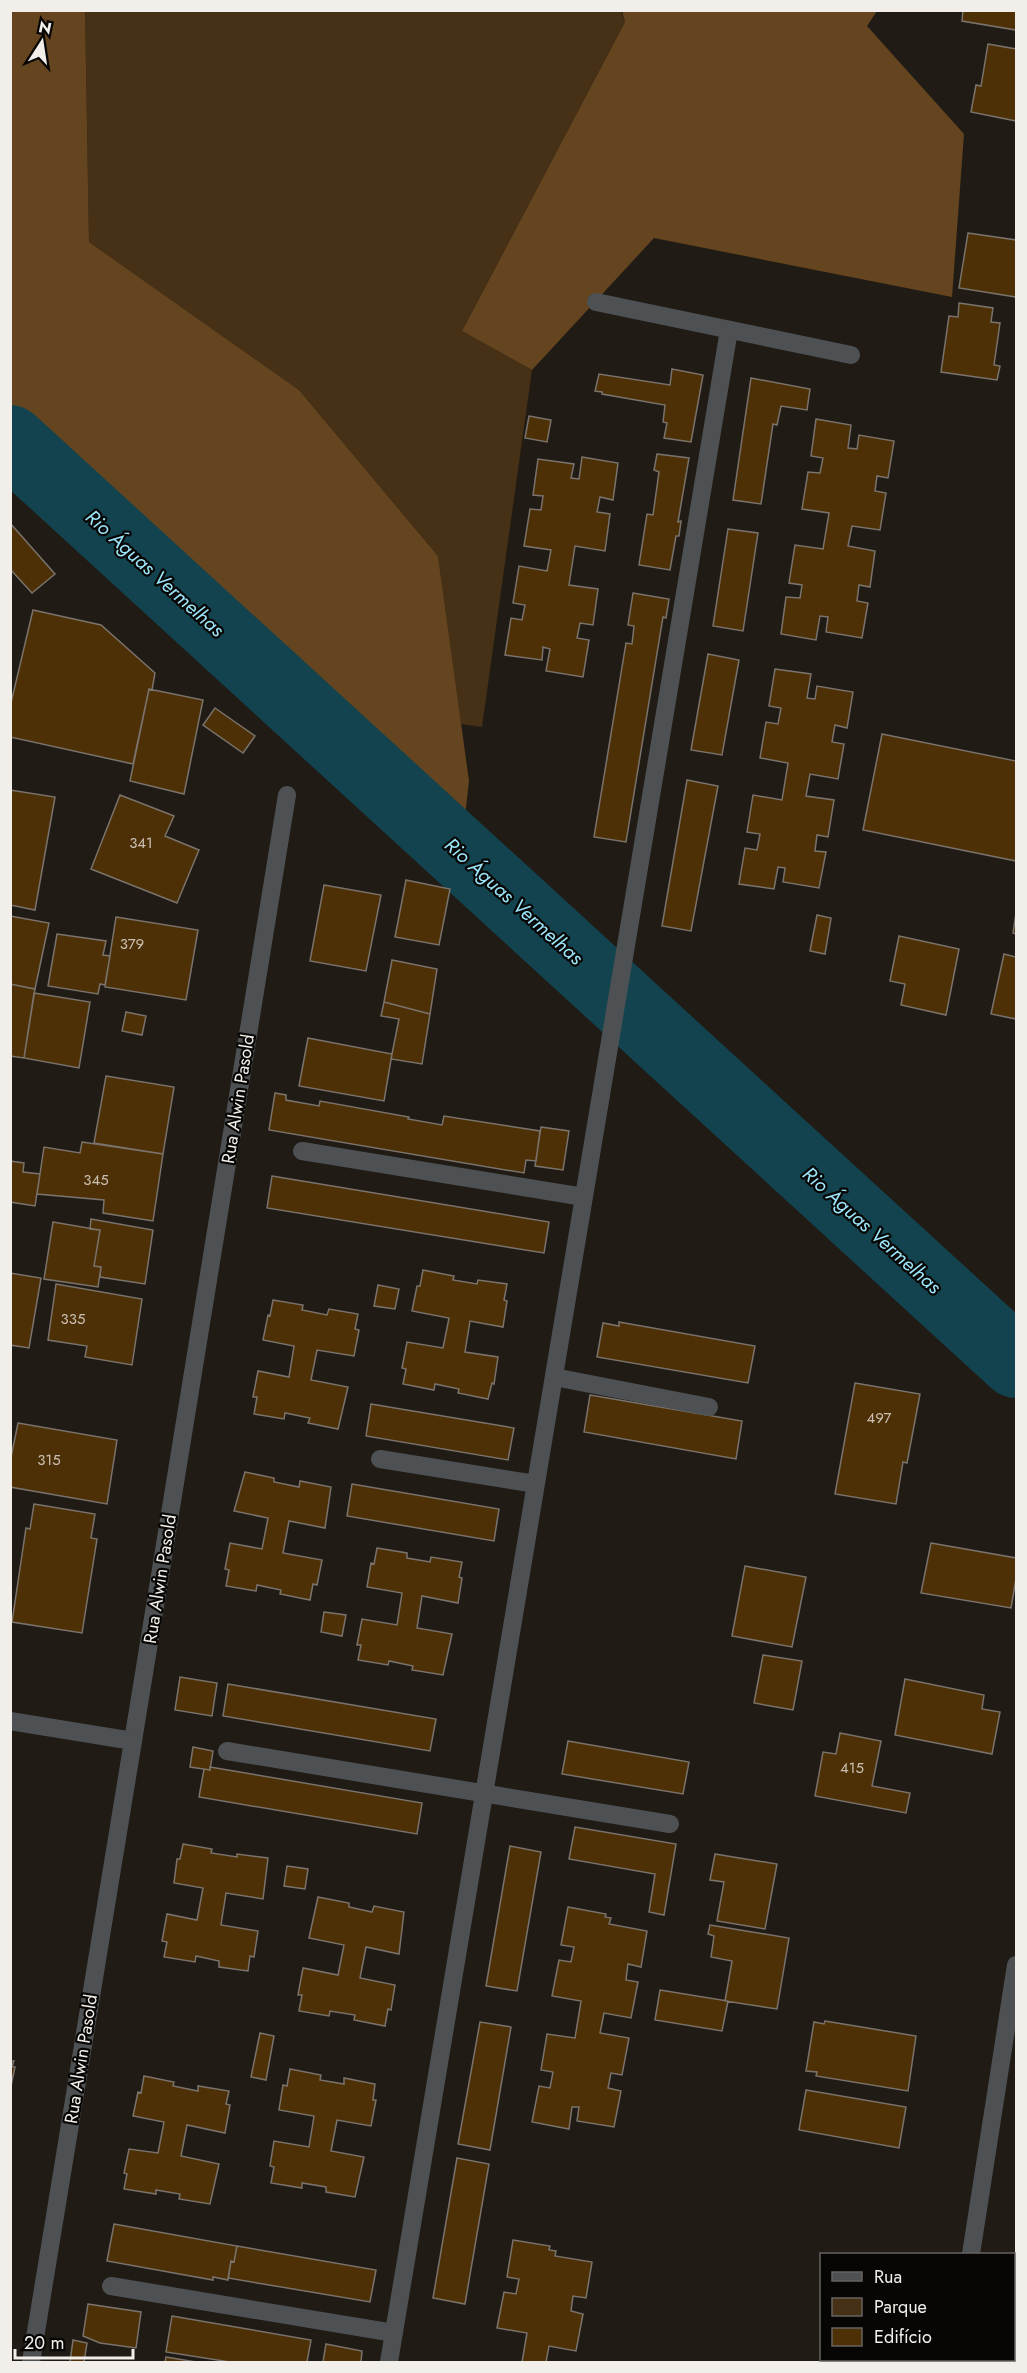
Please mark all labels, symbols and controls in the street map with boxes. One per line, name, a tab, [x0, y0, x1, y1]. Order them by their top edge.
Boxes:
north arrow	[12, 12, 72, 72]
text: N	[36, 15, 54, 40]
water label: Rio Águas Vermelhas	[79, 503, 231, 644]
water label: Rio Águas Vermelhas	[438, 831, 590, 972]
house number: 341	[129, 832, 153, 854]
house number: 379	[120, 933, 144, 955]
street label: Rua Alwin Pasold	[215, 1032, 261, 1166]
water label: Rio Águas Vermelhas	[796, 1160, 948, 1301]
house number: 345	[83, 1169, 109, 1191]
house number: 335	[61, 1308, 85, 1330]
house number: 497	[867, 1407, 892, 1429]
house number: 315	[37, 1449, 61, 1471]
street label: Rua Alwin Pasold	[137, 1512, 183, 1646]
house number: 415	[840, 1757, 864, 1779]
street label: Rua Alwin Pasold	[58, 1992, 104, 2126]
legend	[820, 2253, 1015, 2361]
text: Rua	[874, 2264, 902, 2290]
text: Parque	[874, 2294, 927, 2320]
scale bar	[15, 2322, 134, 2360]
text: Edifício	[874, 2324, 932, 2350]
text: 20 m	[24, 2330, 64, 2356]

